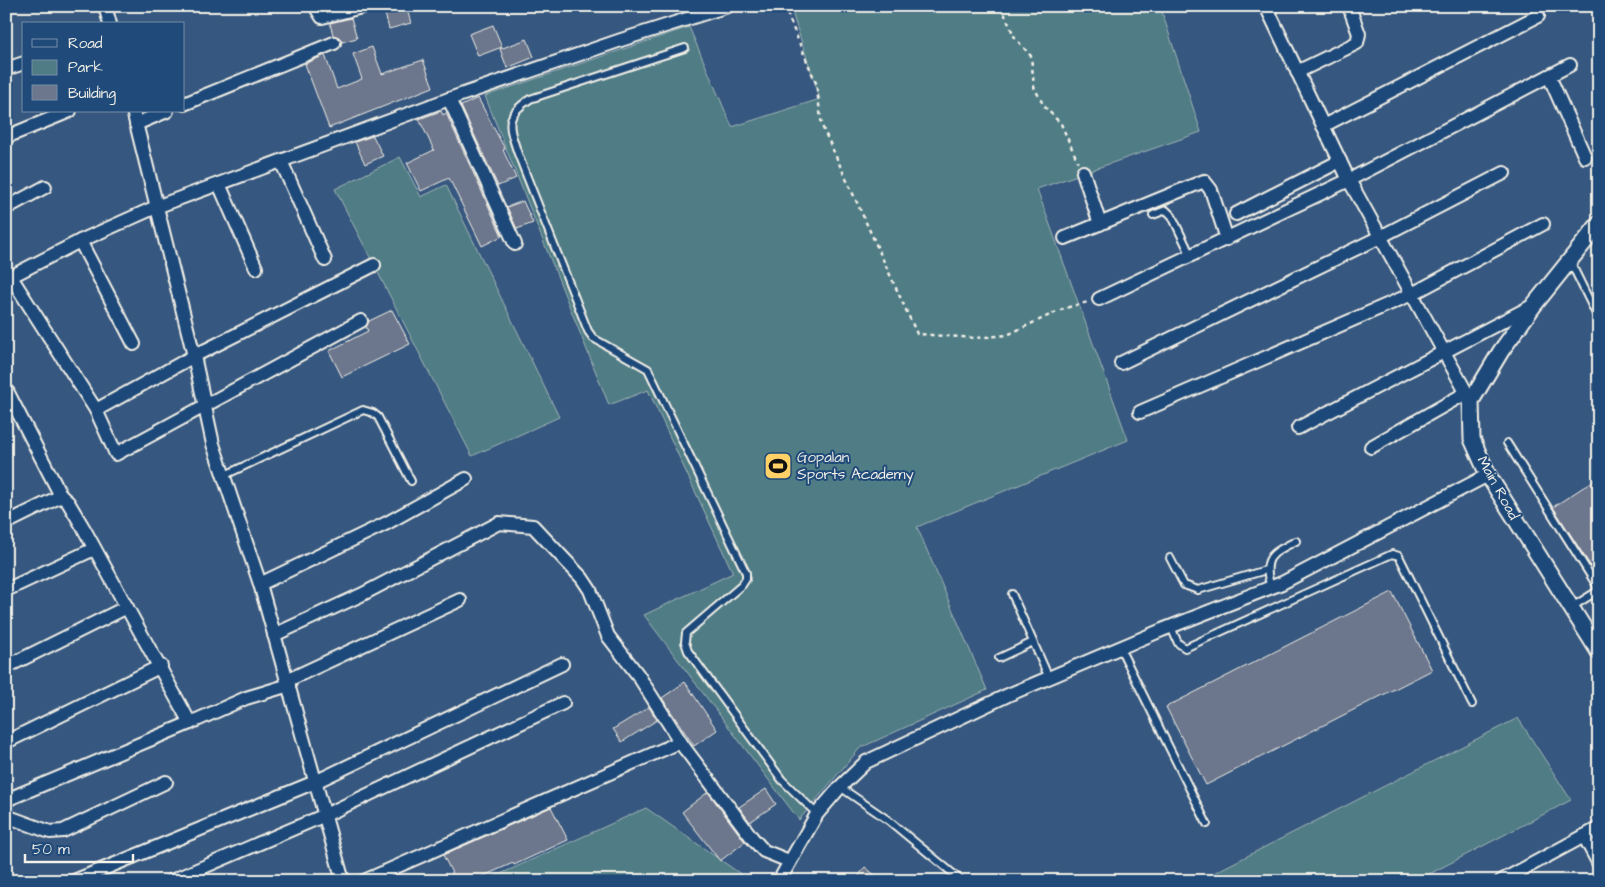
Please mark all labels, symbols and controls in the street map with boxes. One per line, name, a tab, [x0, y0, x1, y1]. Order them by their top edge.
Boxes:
legend	[22, 22, 185, 112]
text: Road	[68, 33, 103, 54]
text: Park	[68, 57, 103, 78]
text: Building	[68, 83, 116, 105]
place label: Gopalan Sports Academy	[797, 447, 914, 486]
sports icon: Gopalan Sports Academy	[763, 451, 793, 481]
street label: Main Road	[1472, 452, 1524, 524]
scale bar	[25, 832, 132, 864]
text: 50 m	[32, 839, 70, 860]

